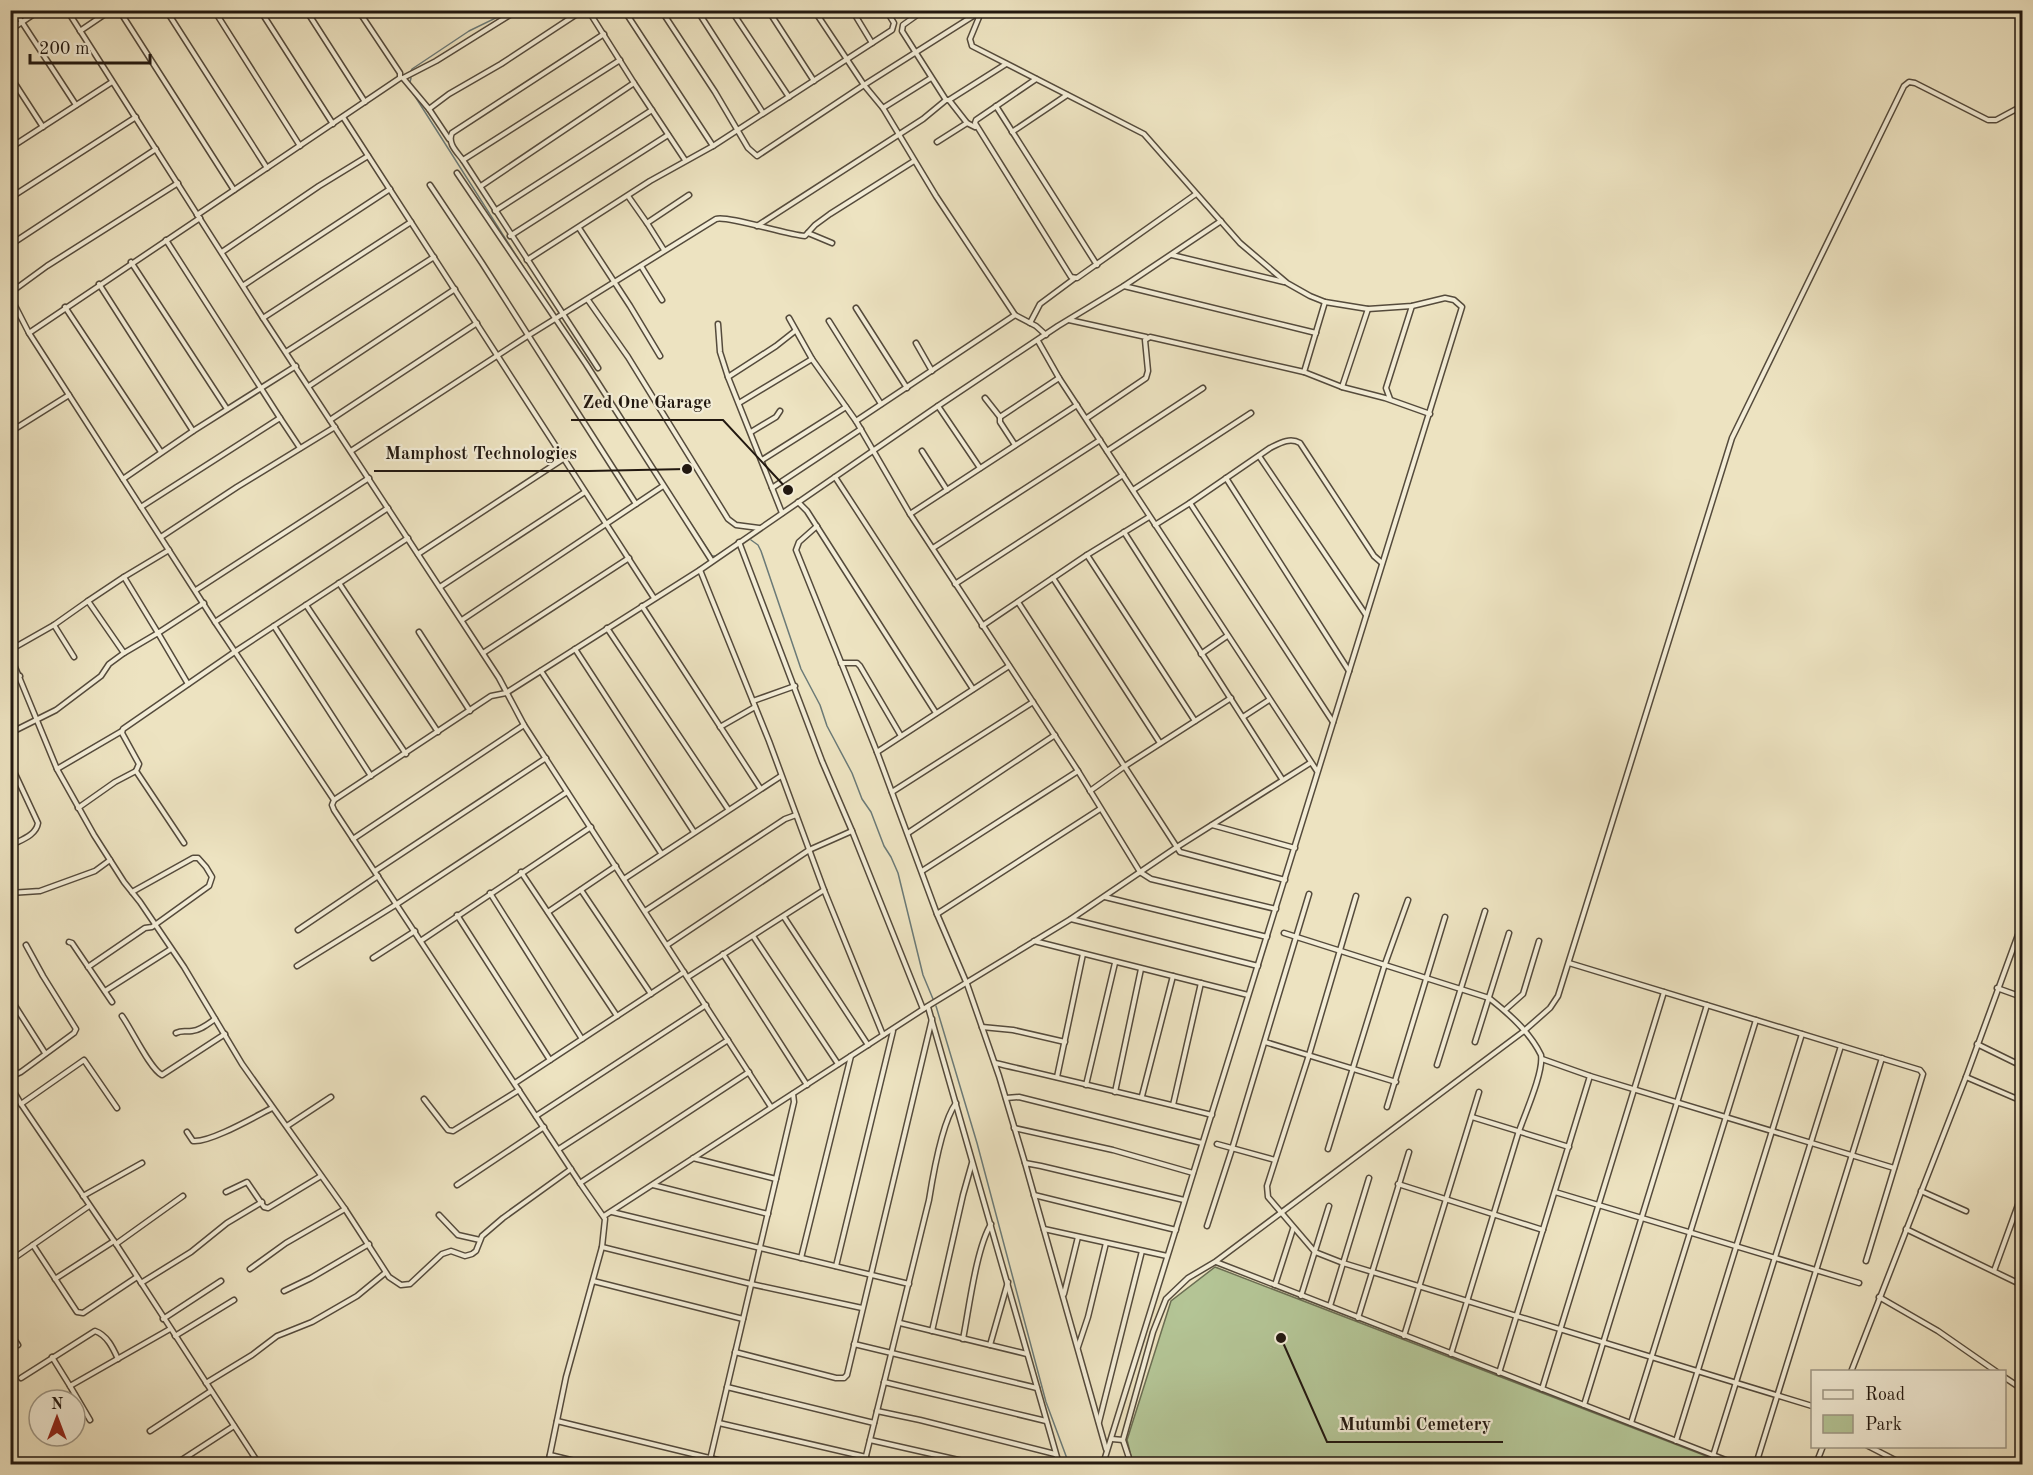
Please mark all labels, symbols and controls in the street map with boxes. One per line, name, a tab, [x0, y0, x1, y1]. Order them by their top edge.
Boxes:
scale bar	[30, 27, 150, 65]
text: 200 m	[39, 40, 90, 58]
callout: Zed One Garage	[571, 384, 723, 420]
text: Zed One Garage	[583, 394, 711, 412]
callout: Mamphost Technologies	[374, 435, 589, 471]
text: Mamphost Technologies	[385, 445, 577, 463]
legend	[1811, 1370, 2006, 1448]
text: Road	[1865, 1386, 1905, 1404]
north arrow	[27, 1388, 87, 1448]
text: N	[51, 1397, 64, 1413]
callout: Mutumbi Cemetery	[1327, 1406, 1503, 1442]
text: Mutumbi Cemetery	[1339, 1416, 1491, 1434]
text: Park	[1865, 1416, 1902, 1434]

